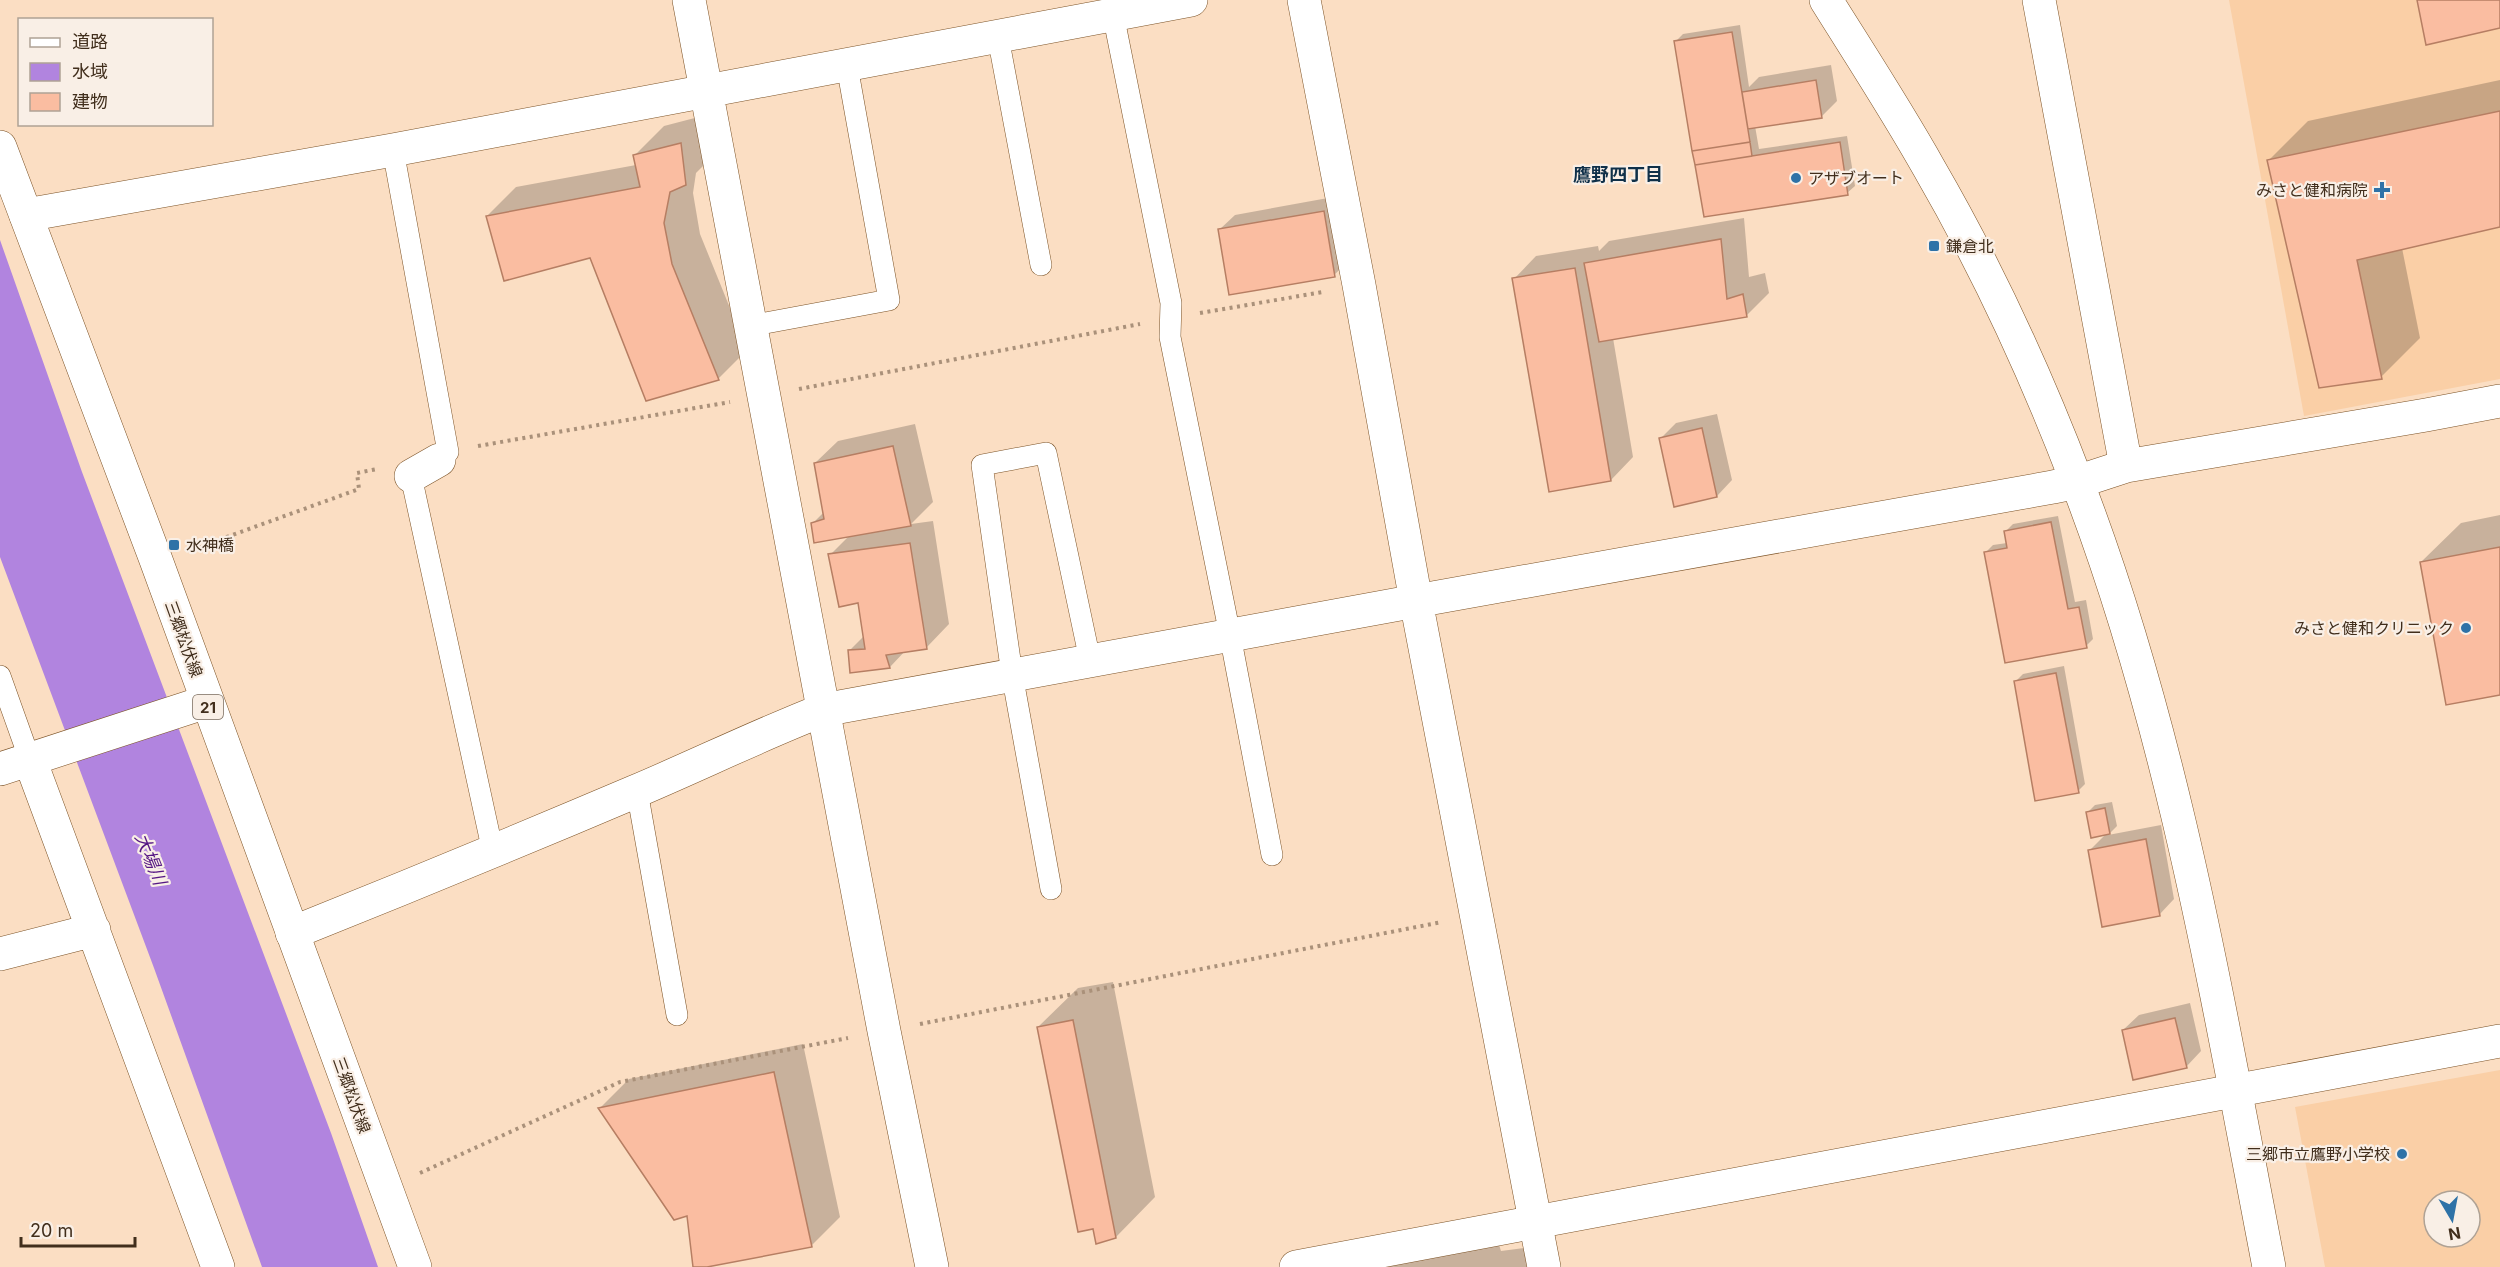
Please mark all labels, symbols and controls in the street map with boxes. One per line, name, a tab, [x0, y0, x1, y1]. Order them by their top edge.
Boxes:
legend	[18, 18, 213, 126]
text: 道路	[72, 31, 108, 52]
text: 水域	[72, 61, 108, 82]
text: 建物	[72, 91, 108, 112]
district label: 鷹野四丁目	[1573, 164, 1663, 185]
place label: アザブオート	[1808, 168, 1904, 188]
marker: アザブオート	[1789, 171, 1803, 185]
place label: みさと健和病院	[2256, 180, 2368, 200]
marker: みさと健和病院	[2373, 181, 2391, 199]
place label: 鎌倉北	[1946, 236, 1994, 256]
marker: 鎌倉北	[1927, 239, 1941, 253]
place label: 水神橋	[186, 535, 234, 555]
marker: 水神橋	[167, 538, 181, 552]
street label: 三郷松伏線	[161, 598, 207, 680]
place label: みさと健和クリニック	[2294, 618, 2454, 638]
marker: みさと健和クリニック	[2459, 621, 2473, 635]
road number: 21	[193, 695, 223, 719]
water label: 大場川	[131, 830, 172, 890]
street label: 三郷松伏線	[329, 1054, 375, 1136]
place label: 三郷市立鷹野小学校	[2246, 1144, 2390, 1164]
marker: 三郷市立鷹野小学校	[2395, 1147, 2409, 1161]
north arrow	[2422, 1189, 2482, 1249]
scale bar	[21, 1210, 135, 1248]
text: 20 m	[30, 1220, 73, 1241]
text: N	[2447, 1223, 2462, 1245]

